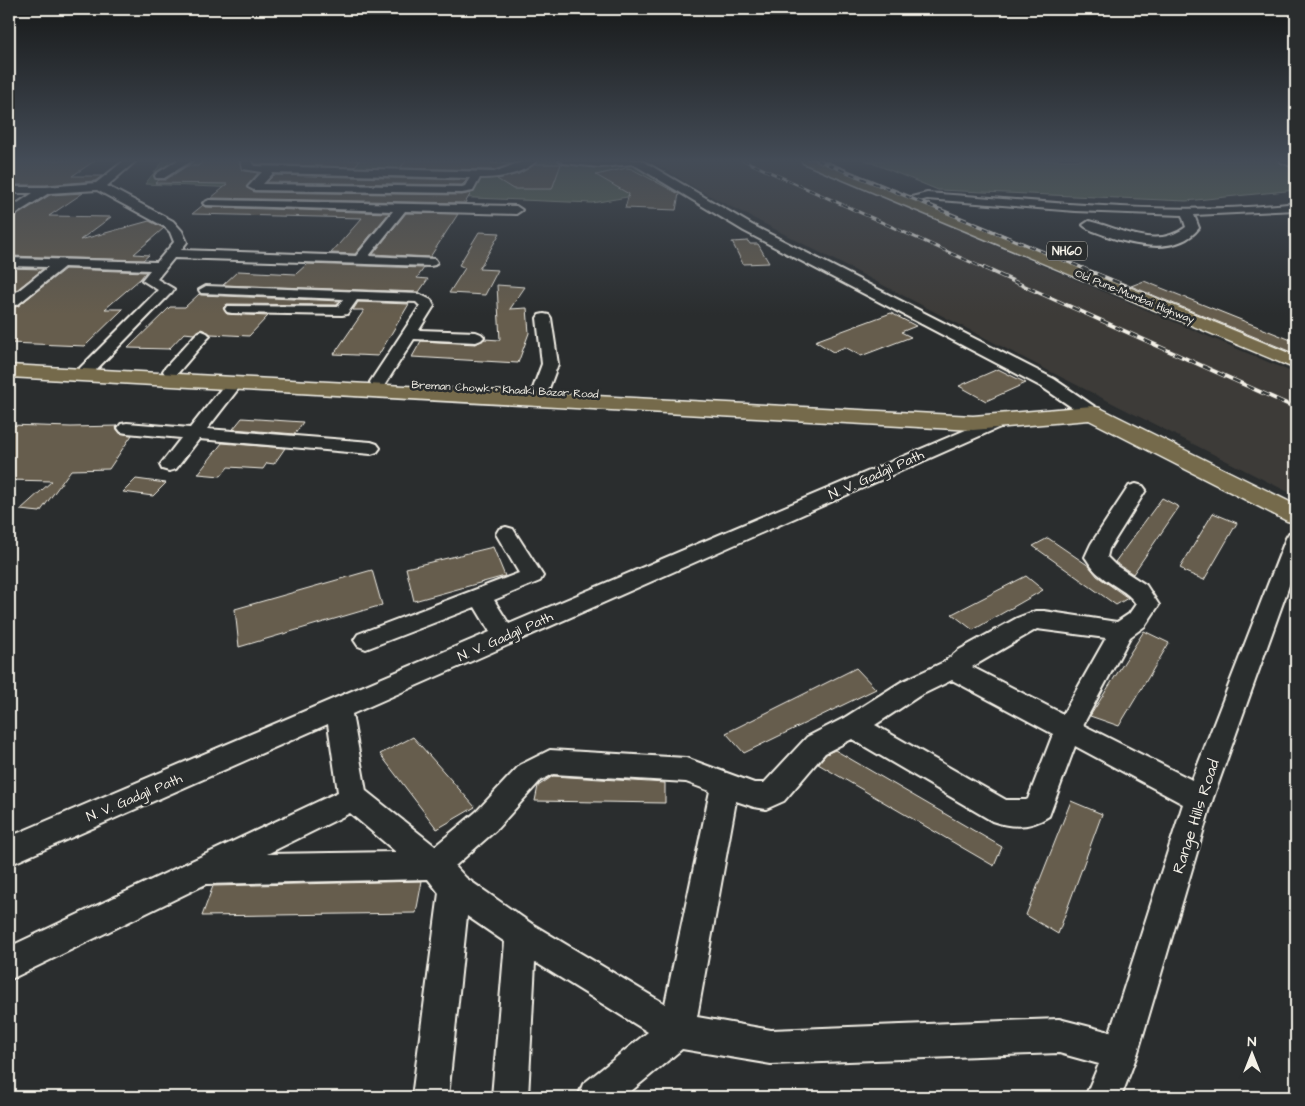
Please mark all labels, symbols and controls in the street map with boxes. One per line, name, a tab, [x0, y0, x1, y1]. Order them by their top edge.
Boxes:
road number: NH60	[1047, 242, 1087, 260]
street label: Old Pune–Mumbai Highway	[1072, 266, 1197, 328]
street label: Breman Chowk - Khadki Bazar Road	[411, 377, 599, 402]
street label: N. V. Gadgil Path	[826, 445, 927, 505]
street label: N. V. Gadgil Path	[455, 607, 556, 667]
street label: Range Hills Road	[1167, 756, 1226, 877]
street label: N. V. Gadgil Path	[83, 769, 186, 827]
north arrow	[1228, 1028, 1278, 1078]
text: N	[1248, 1032, 1257, 1052]

